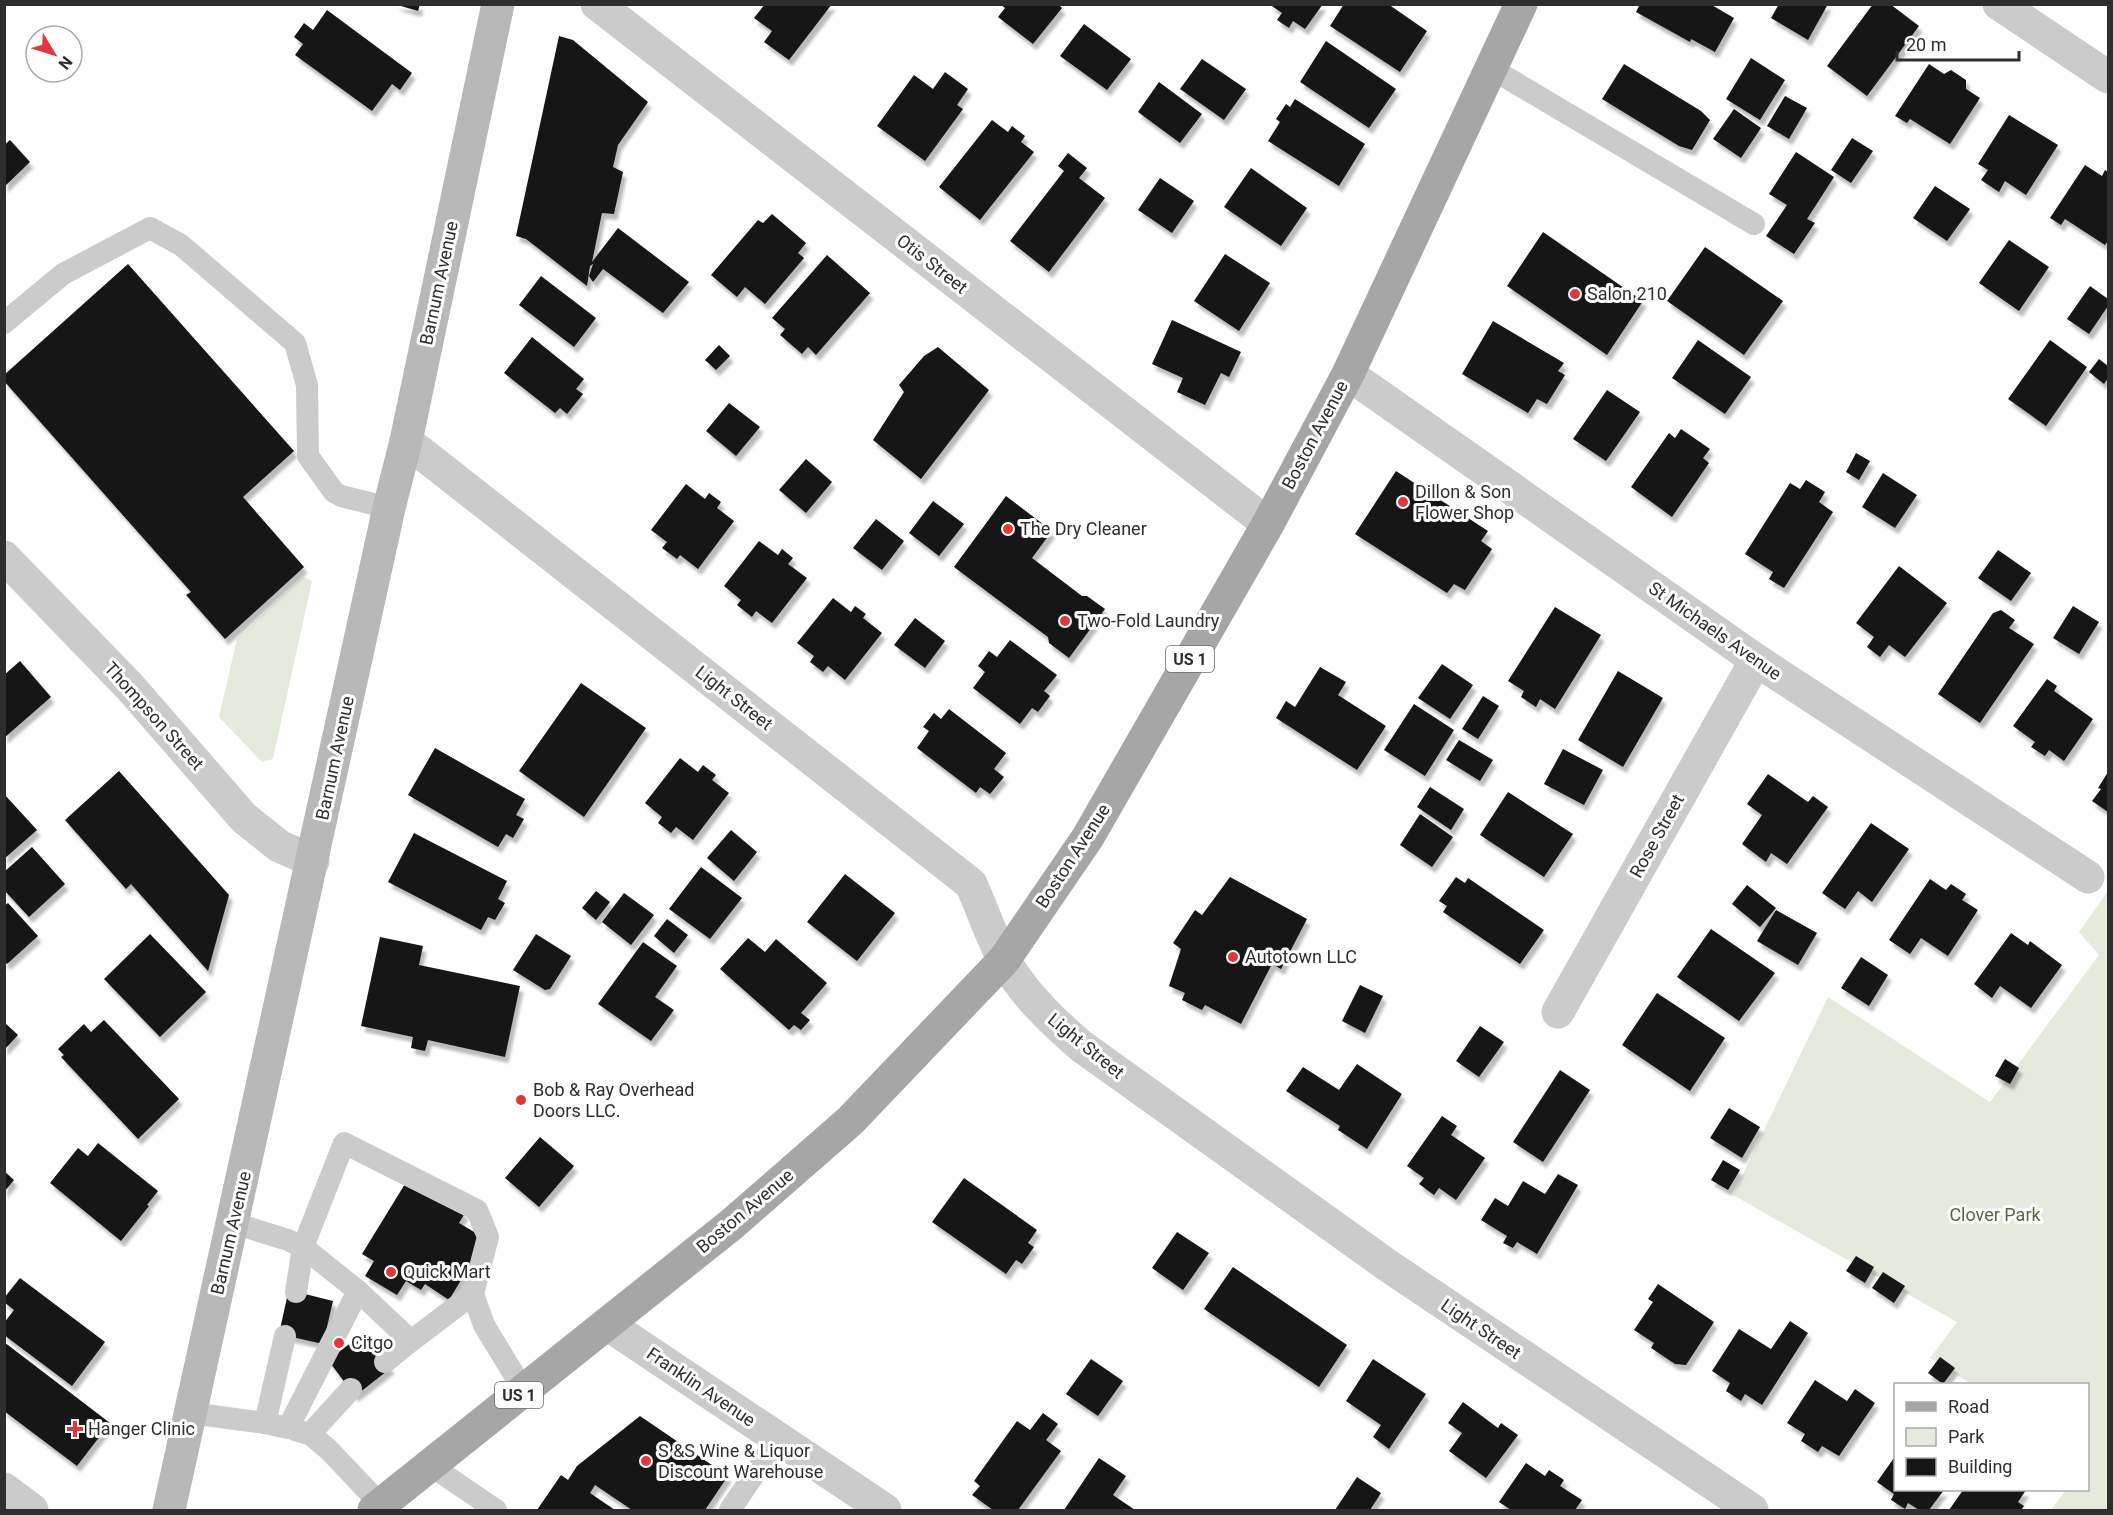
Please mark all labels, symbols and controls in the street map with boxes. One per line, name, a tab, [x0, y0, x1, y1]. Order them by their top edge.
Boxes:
north arrow	[24, 24, 84, 84]
scale bar	[1897, 24, 2018, 62]
text: 20 m	[1906, 34, 1946, 55]
text: N	[54, 53, 76, 73]
street label: Barnum Avenue	[415, 219, 462, 347]
street label: Otis Street	[893, 230, 972, 298]
place label: Salon 210	[1587, 283, 1667, 304]
marker: Salon 210	[1568, 287, 1582, 301]
street label: Boston Avenue	[1277, 377, 1352, 493]
place label: Dillon & Son Flower Shop	[1415, 481, 1514, 523]
marker: Dillon & Son Flower Shop	[1396, 495, 1410, 509]
place label: The Dry Cleaner	[1020, 518, 1147, 539]
marker: The Dry Cleaner	[1001, 522, 1015, 536]
street label: St Michaels Avenue	[1645, 577, 1786, 684]
place label: Two-Fold Laundry	[1077, 610, 1220, 631]
marker: Two-Fold Laundry	[1058, 614, 1072, 628]
road number: US 1	[1166, 646, 1214, 672]
street label: Thompson Street	[100, 657, 209, 774]
street label: Light Street	[692, 661, 777, 734]
street label: Barnum Avenue	[311, 694, 358, 822]
street label: Rose Street	[1625, 790, 1688, 881]
street label: Boston Avenue	[1031, 800, 1114, 912]
place label: Autotown LLC	[1245, 946, 1357, 967]
marker: Autotown LLC	[1226, 950, 1240, 964]
street label: Light Street	[1044, 1009, 1129, 1083]
place label: Bob & Ray Overhead Doors LLC.	[533, 1079, 694, 1121]
marker: Bob & Ray Overhead Doors LLC.	[514, 1093, 528, 1107]
street label: Boston Avenue	[692, 1164, 797, 1257]
street label: Barnum Avenue	[206, 1169, 255, 1297]
park label: Clover Park	[1949, 1204, 2041, 1225]
place label: Quick Mart	[403, 1261, 491, 1282]
marker: Quick Mart	[384, 1265, 398, 1279]
street label: Light Street	[1437, 1294, 1525, 1363]
place label: Citgo	[351, 1332, 393, 1353]
marker: Citgo	[332, 1336, 346, 1350]
street label: Franklin Avenue	[643, 1343, 760, 1431]
road number: US 1	[495, 1382, 543, 1408]
legend	[1894, 1383, 2089, 1491]
text: Road	[1948, 1396, 1989, 1417]
place label: Hanger Clinic	[88, 1418, 195, 1439]
marker: Hanger Clinic	[66, 1420, 84, 1438]
text: Park	[1948, 1426, 1985, 1447]
place label: S &S Wine & Liquor Discount Warehouse	[658, 1440, 823, 1482]
marker: S &S Wine & Liquor Discount Warehouse	[639, 1454, 653, 1468]
text: Building	[1948, 1456, 2012, 1477]

